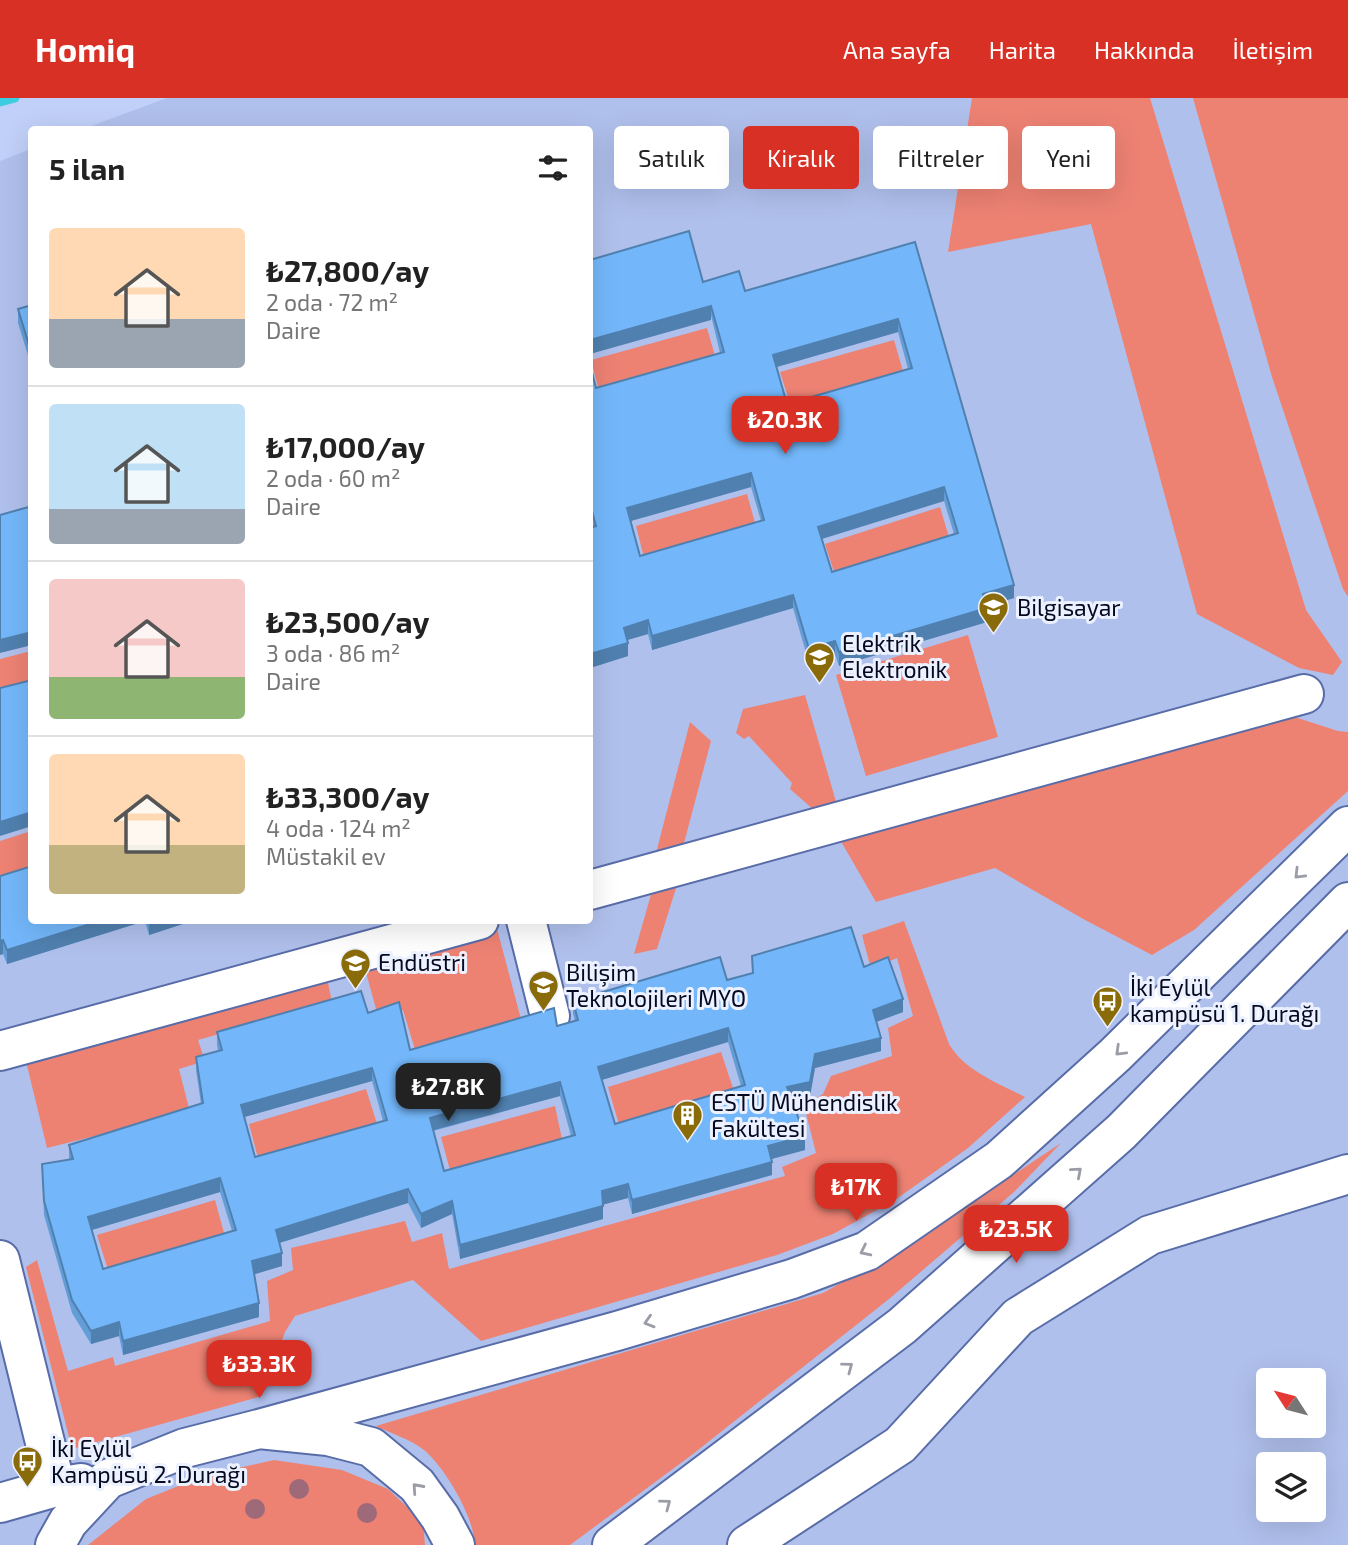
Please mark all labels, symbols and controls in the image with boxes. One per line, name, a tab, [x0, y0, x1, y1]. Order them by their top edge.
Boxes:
text: Homiq	[35, 29, 135, 69]
text: Ana sayfa	[843, 35, 951, 64]
text: Harita	[989, 35, 1056, 64]
text: Hakkında	[1094, 35, 1194, 64]
text: İletişim	[1232, 35, 1313, 64]
chip: Satılık	[614, 126, 729, 189]
chip: Kiralık	[743, 126, 859, 189]
chip: Filtreler	[873, 126, 1008, 189]
chip: Yeni	[1022, 126, 1115, 189]
icon: filters	[534, 149, 572, 187]
text: 5 ilan	[49, 150, 125, 186]
text: ₺27,800/ay	[266, 252, 429, 288]
icon: home	[105, 256, 189, 340]
text: 2 oda · 72 m²	[266, 288, 398, 316]
text: Daire	[266, 316, 321, 344]
pin: ₺20.3K	[728, 396, 842, 456]
text: ₺20.3K	[748, 405, 822, 433]
text: ₺17,000/ay	[266, 428, 425, 464]
icon: home	[105, 432, 189, 516]
text: 2 oda · 60 m²	[266, 464, 400, 492]
text: Daire	[266, 492, 321, 520]
school or university icon: Bilgisayar	[977, 591, 1011, 635]
place label: Bilgisayar	[1017, 593, 1121, 621]
text: ₺23,500/ay	[266, 603, 429, 639]
icon: home	[105, 607, 189, 691]
place label: Elektrik Elektronik	[842, 629, 948, 683]
text: 3 oda · 86 m²	[266, 639, 400, 667]
school or university icon: Elektrik Elektronik	[802, 640, 836, 684]
text: Daire	[266, 667, 321, 695]
text: ₺33,300/ay	[266, 778, 429, 814]
icon: home	[105, 782, 189, 866]
text: 4 oda · 124 m²	[266, 814, 411, 842]
text: Müstakil ev	[266, 842, 386, 870]
one-way arrow	[1295, 865, 1308, 878]
school or university icon: Endüstri	[338, 946, 372, 990]
place label: Endüstri	[378, 948, 466, 976]
place label: Bilişim Teknolojileri MYO	[566, 958, 746, 1012]
school or university icon: Bilişim Teknolojileri MYO	[526, 969, 560, 1013]
place label: İki Eylül kampüsü 1. Durağı	[1130, 973, 1319, 1027]
bus stop icon: İki Eylül kampüsü 1. Durağı	[1090, 984, 1124, 1028]
one-way arrow	[1115, 1042, 1128, 1055]
pin: ₺27.8K	[391, 1063, 505, 1123]
text: ₺27.8K	[412, 1072, 484, 1100]
place label: ESTÜ Mühendislik Fakültesi	[711, 1088, 898, 1142]
building icon: ESTÜ Mühendislik Fakültesi	[671, 1099, 705, 1143]
pin: ₺17K	[815, 1164, 897, 1223]
one-way arrow	[1068, 1167, 1081, 1180]
text: ₺17K	[831, 1172, 881, 1200]
pin: ₺23.5K	[959, 1206, 1073, 1265]
text: ₺23.5K	[979, 1214, 1053, 1242]
one-way arrow	[860, 1243, 872, 1257]
one-way arrow	[643, 1313, 655, 1328]
pin: ₺33.3K	[202, 1340, 316, 1400]
text: ₺33.3K	[222, 1349, 296, 1377]
one-way arrow	[840, 1362, 852, 1375]
north arrow	[1256, 1368, 1326, 1438]
map controls	[1256, 1368, 1326, 1522]
place label: İki Eylül Kampüsü 2. Durağı	[51, 1434, 246, 1488]
bus stop icon: İki Eylül Kampüsü 2. Durağı	[11, 1445, 45, 1489]
button: layers	[1256, 1452, 1326, 1522]
one-way arrow	[413, 1483, 426, 1496]
one-way arrow	[658, 1499, 671, 1512]

